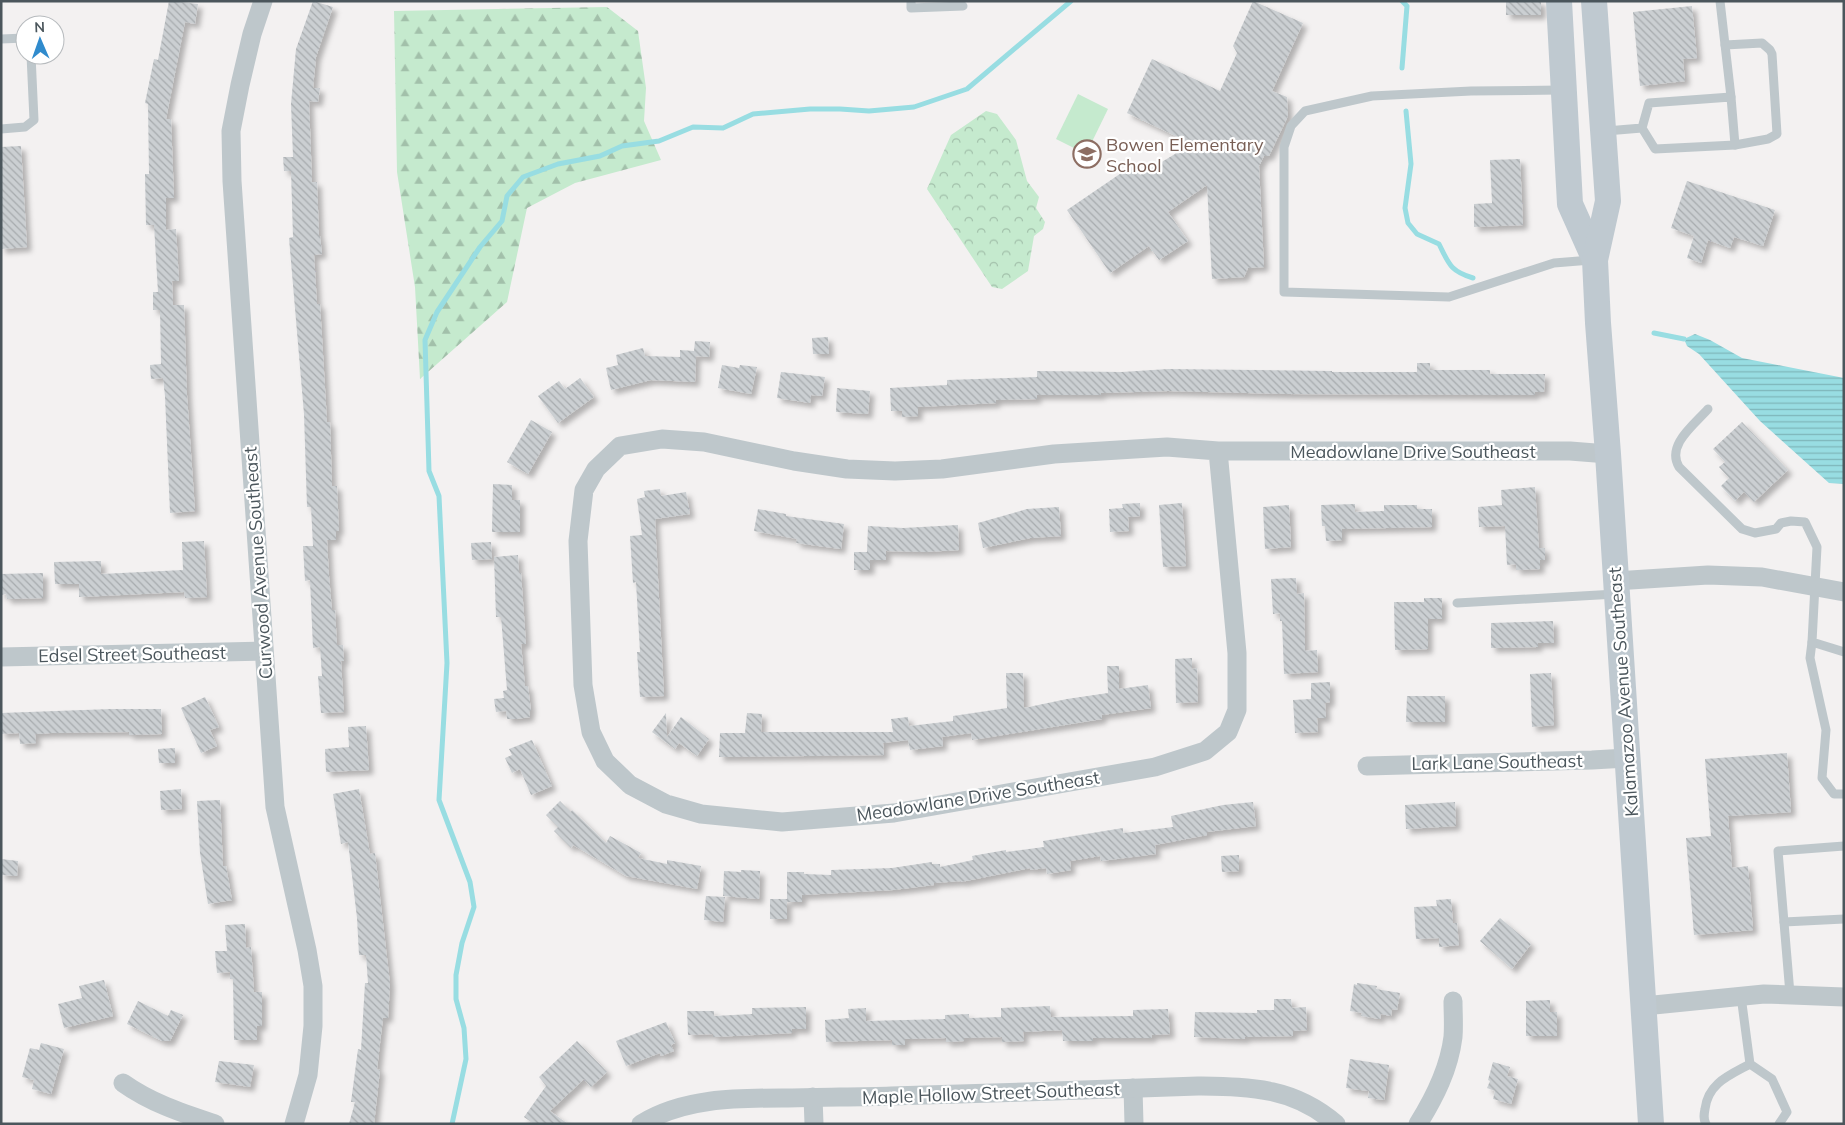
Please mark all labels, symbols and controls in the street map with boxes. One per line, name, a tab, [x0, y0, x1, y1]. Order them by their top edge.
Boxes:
north arrow	[15, 15, 65, 65]
text: N	[34, 18, 45, 36]
place label: Bowen Elementary School	[1106, 133, 1264, 177]
school or university icon: Bowen Elementary School	[1072, 139, 1102, 169]
street label: Meadowlane Drive Southeast	[1290, 440, 1536, 463]
street label: Curwood Avenue Southeast	[238, 446, 278, 680]
street label: Kalamazoo Avenue Southeast	[1603, 566, 1643, 818]
street label: Edsel Street Southeast	[38, 641, 226, 667]
street label: Lark Lane Southeast	[1411, 749, 1583, 775]
street label: Meadowlane Drive Southeast	[855, 765, 1101, 827]
street label: Maple Hollow Street Southeast	[862, 1077, 1120, 1109]

